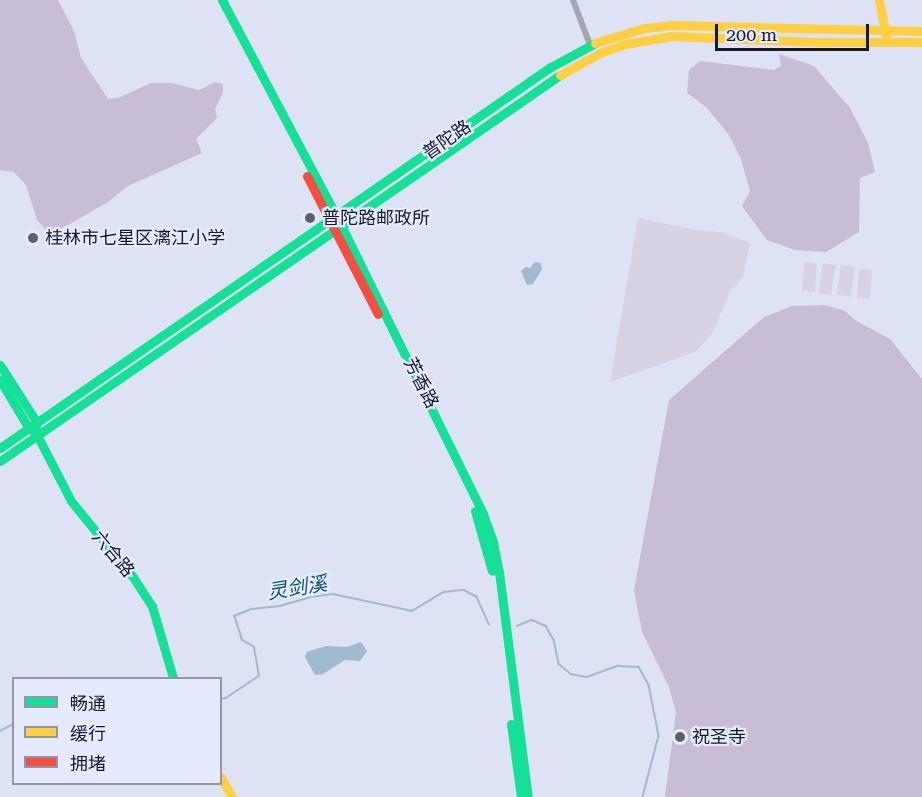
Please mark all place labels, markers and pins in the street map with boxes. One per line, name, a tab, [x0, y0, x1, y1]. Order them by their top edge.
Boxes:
place label: 普陀路邮政所	[322, 207, 430, 229]
marker: 普陀路邮政所	[303, 211, 317, 225]
place label: 桂林市七星区漓江小学	[45, 227, 225, 249]
marker: 桂林市七星区漓江小学	[26, 231, 40, 245]
place label: 祝圣寺	[692, 726, 746, 748]
marker: 祝圣寺	[673, 730, 687, 744]

